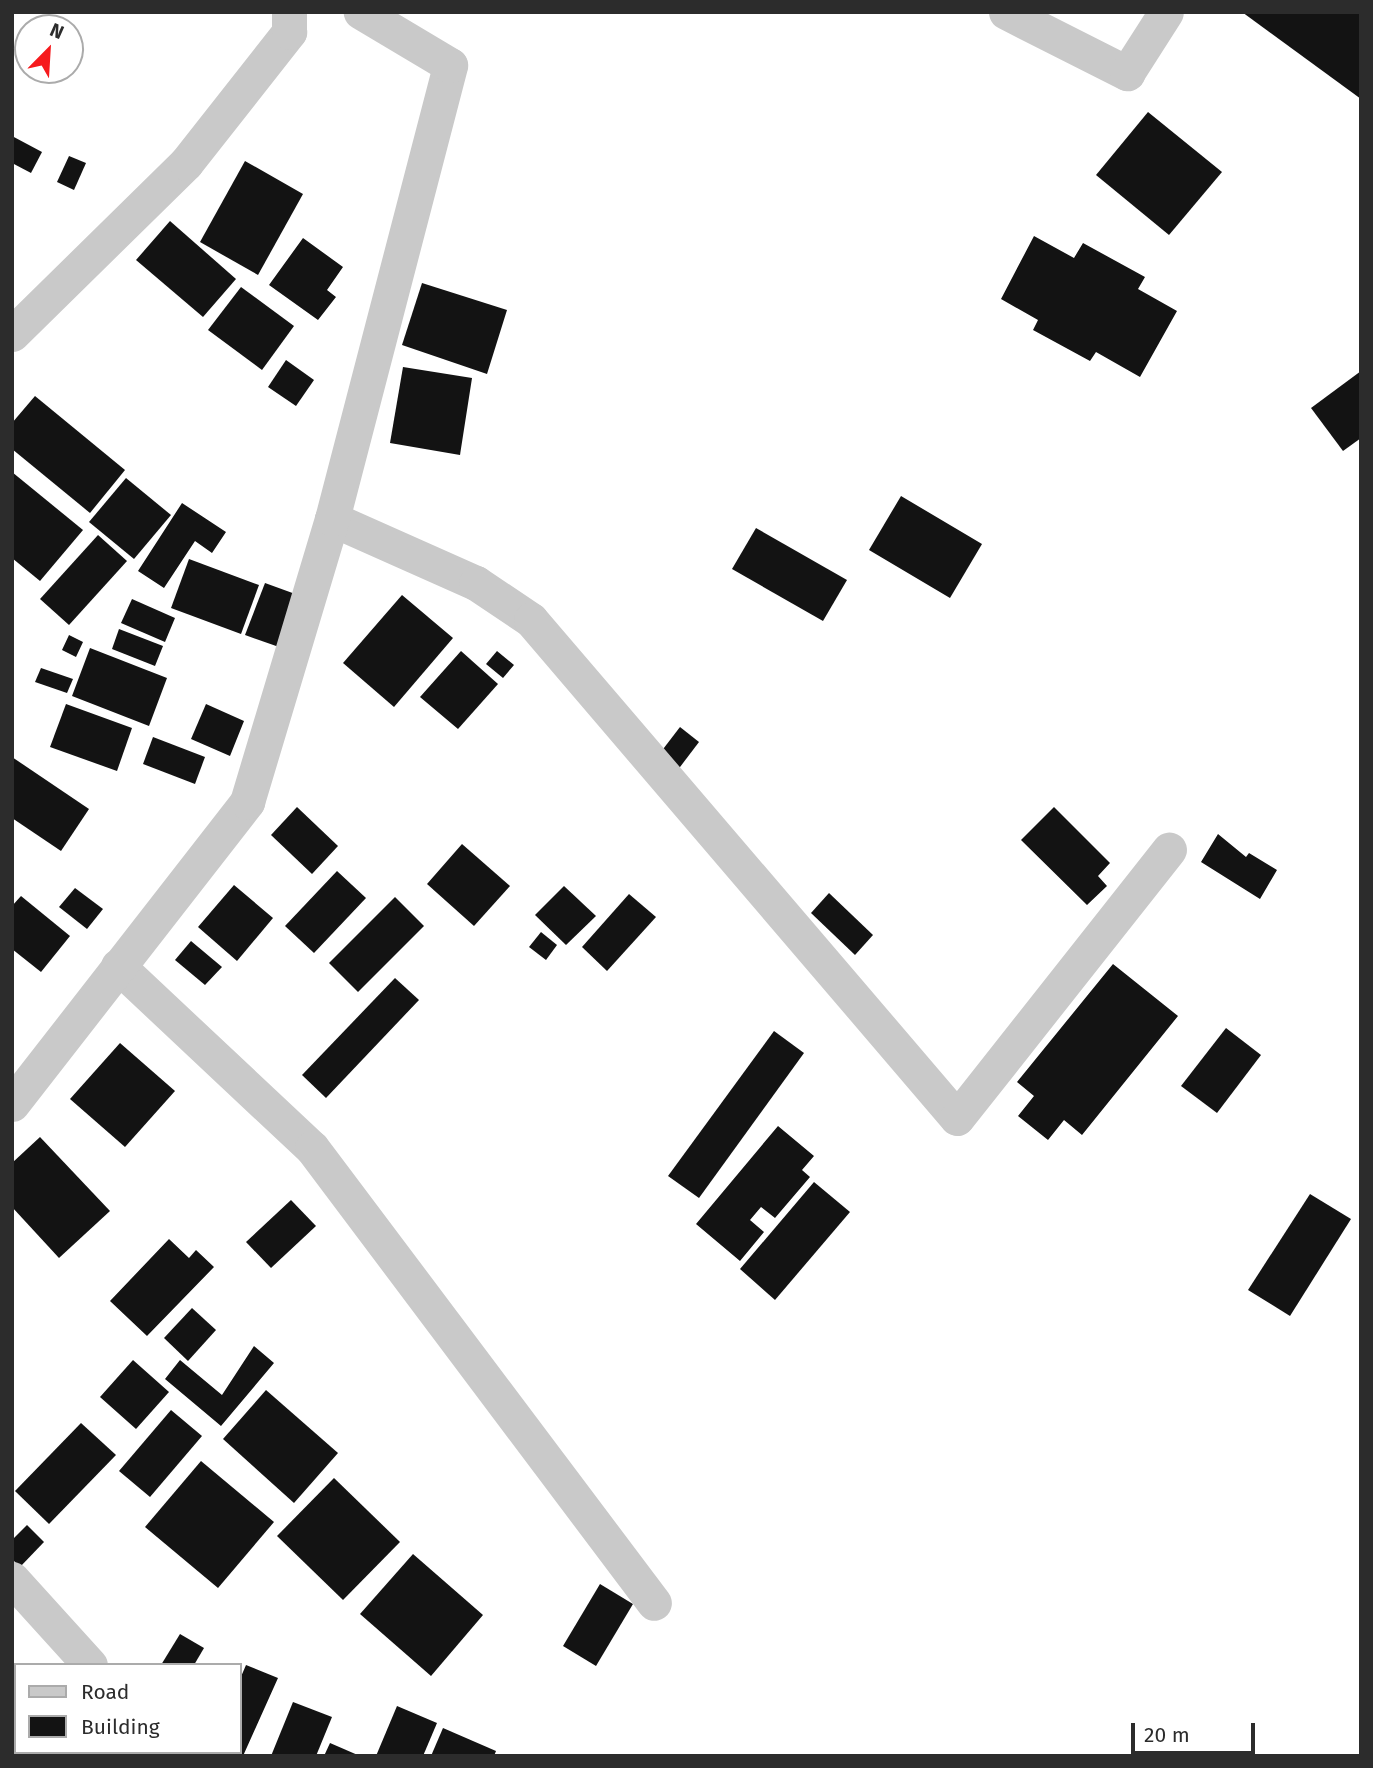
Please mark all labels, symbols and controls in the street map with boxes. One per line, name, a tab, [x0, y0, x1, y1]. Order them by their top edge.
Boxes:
north arrow	[14, 14, 84, 84]
text: N	[46, 18, 67, 44]
legend	[14, 1663, 242, 1754]
text: Road	[81, 1679, 129, 1705]
scale bar	[1135, 1708, 1259, 1752]
text: Building	[81, 1714, 160, 1740]
text: 20 m	[1144, 1722, 1190, 1748]

